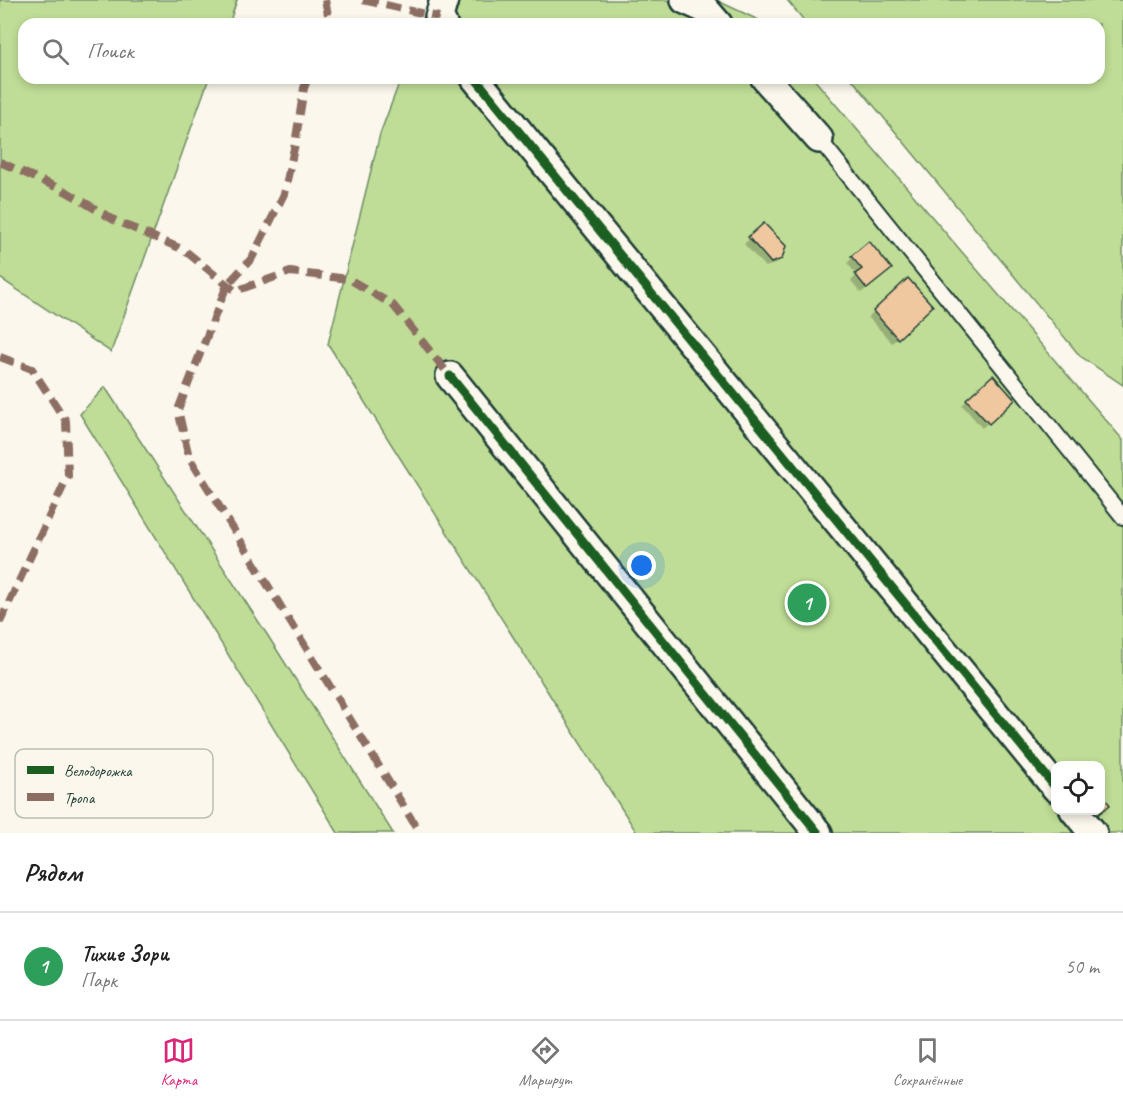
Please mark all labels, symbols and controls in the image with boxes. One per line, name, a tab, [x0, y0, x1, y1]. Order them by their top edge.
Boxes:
search box	[18, 18, 1105, 84]
icon: search	[39, 35, 72, 68]
text: Поиск	[87, 37, 133, 65]
your location	[627, 551, 656, 580]
pin: 1	[788, 580, 826, 626]
legend	[15, 749, 213, 818]
text: Велодорожка	[64, 761, 133, 781]
map controls	[1051, 761, 1105, 815]
button: locate	[1051, 761, 1105, 815]
text: Тропа	[64, 788, 96, 808]
text: Рядом	[24, 856, 82, 889]
text: Тихие Зори	[81, 940, 169, 968]
text: 1	[39, 954, 48, 979]
text: 50 m	[1065, 954, 1099, 979]
text: Парк	[81, 968, 117, 993]
tab: Карта	[161, 1034, 197, 1090]
tab: Маршрут	[519, 1034, 571, 1090]
tab: Сохранённые	[893, 1034, 962, 1090]

